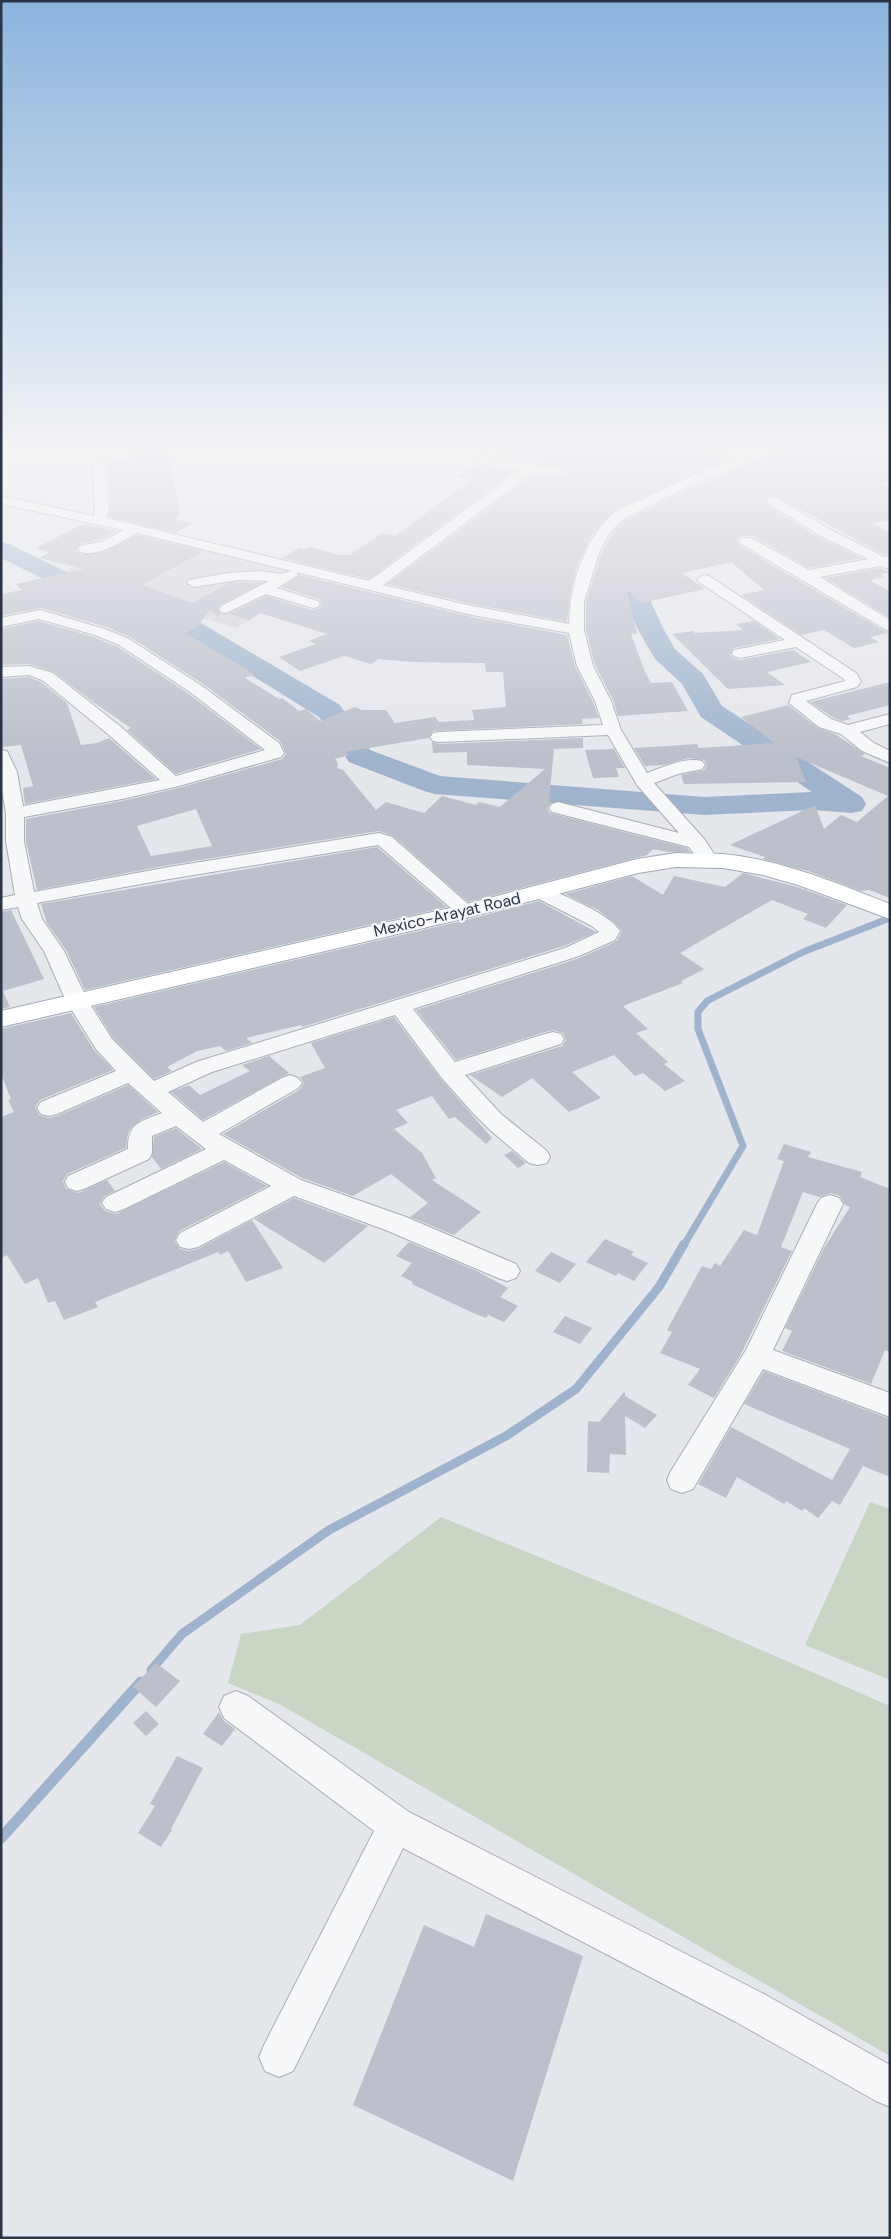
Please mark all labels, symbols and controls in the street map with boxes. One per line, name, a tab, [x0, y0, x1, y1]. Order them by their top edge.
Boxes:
street label: Mexico-Arayat Road	[371, 887, 523, 942]

